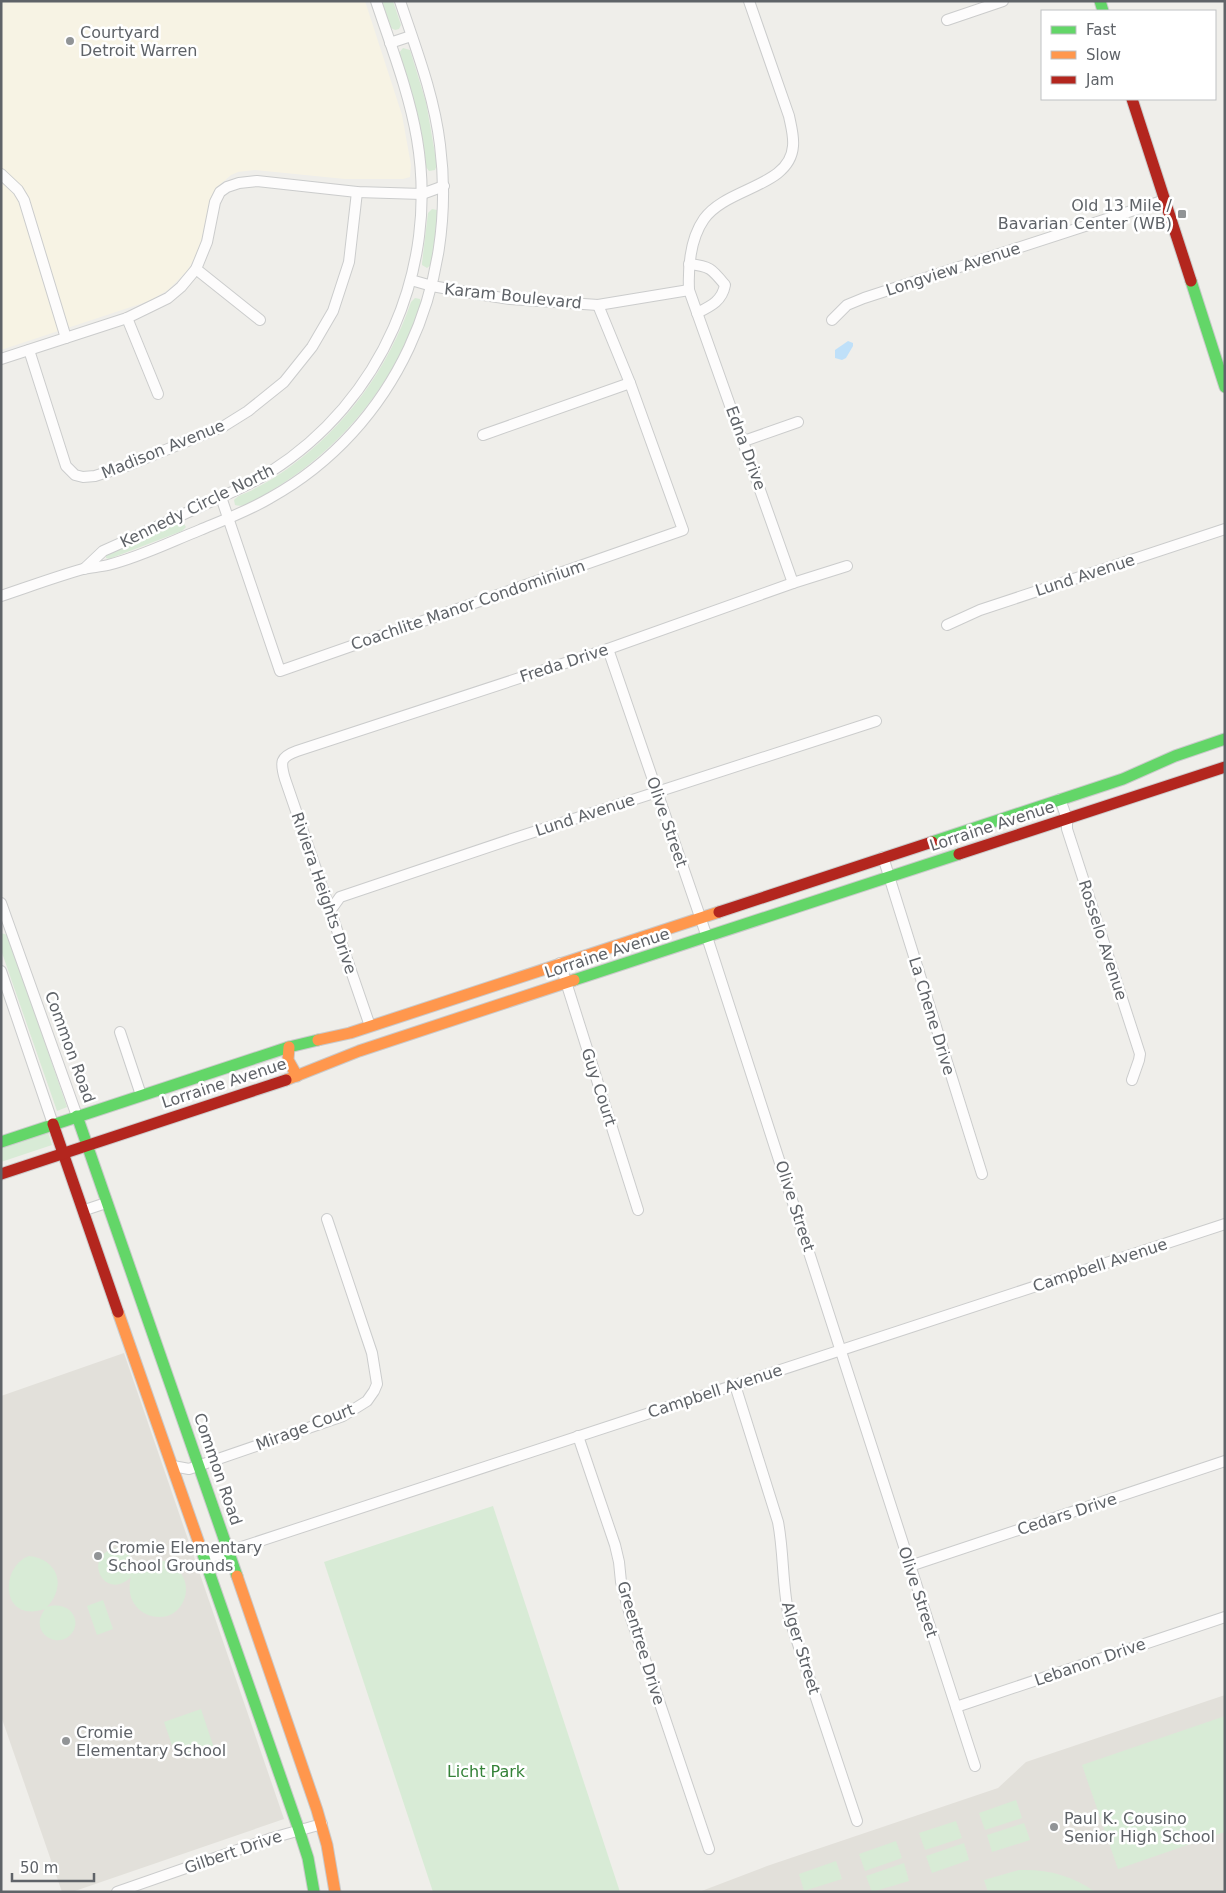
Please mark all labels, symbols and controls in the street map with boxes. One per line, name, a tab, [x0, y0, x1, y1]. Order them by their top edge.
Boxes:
legend	[1041, 10, 1216, 100]
text: Fast	[1086, 21, 1116, 39]
place label: Courtyard Detroit Warren	[80, 23, 197, 60]
marker: Courtyard Detroit Warren	[64, 35, 76, 47]
text: Slow	[1086, 46, 1121, 64]
text: Jam	[1085, 71, 1114, 89]
place label: Old 13 Mile / Bavarian Center (WB)	[998, 196, 1173, 233]
marker: Old 13 Mile / Bavarian Center (WB)	[1176, 208, 1188, 220]
street label: Longview Avenue	[883, 238, 1023, 300]
street label: Karam Boulevard	[443, 279, 583, 313]
street label: Edna Drive	[722, 403, 770, 493]
street label: Madison Avenue	[99, 416, 227, 482]
street label: Kennedy Circle North	[117, 460, 277, 552]
street label: Lund Avenue	[1033, 550, 1137, 600]
street label: Coachlite Manor Condominium	[348, 556, 588, 654]
street label: Freda Drive	[517, 640, 611, 686]
street label: Olive Street	[643, 774, 691, 870]
street label: Lund Avenue	[533, 790, 637, 840]
street label: Lorraine Avenue	[927, 797, 1057, 855]
street label: Riviera Heights Drive	[287, 810, 361, 976]
street label: Rosselo Avenue	[1075, 877, 1131, 1003]
street label: Lorraine Avenue	[542, 924, 672, 982]
street label: La Chene Drive	[905, 955, 959, 1077]
street label: Common Road	[41, 989, 99, 1105]
street label: Guy Court	[577, 1046, 621, 1128]
street label: Lorraine Avenue	[159, 1054, 289, 1112]
street label: Olive Street	[771, 1158, 819, 1254]
street label: Campbell Avenue	[1030, 1234, 1170, 1296]
street label: Campbell Avenue	[645, 1360, 785, 1422]
street label: Mirage Court	[253, 1400, 357, 1454]
street label: Common Road	[190, 1410, 246, 1528]
street label: Cedars Drive	[1015, 1489, 1119, 1539]
place label: Cromie Elementary School Grounds	[108, 1538, 262, 1575]
street label: Olive Street	[894, 1544, 942, 1640]
marker: Cromie Elementary School Grounds	[92, 1550, 104, 1562]
street label: Greentree Drive	[613, 1579, 669, 1707]
street label: Alger Street	[778, 1599, 824, 1697]
street label: Lebanon Drive	[1032, 1634, 1148, 1690]
place label: Cromie Elementary School	[76, 1723, 226, 1760]
marker: Cromie Elementary School	[60, 1735, 72, 1747]
park label: Licht Park	[447, 1762, 526, 1781]
place label: Paul K. Cousino Senior High School	[1064, 1809, 1215, 1846]
marker: Paul K. Cousino Senior High School	[1048, 1821, 1060, 1833]
street label: Gilbert Drive	[182, 1826, 284, 1878]
scale bar	[12, 1850, 95, 1882]
text: 50 m	[20, 1859, 58, 1877]

